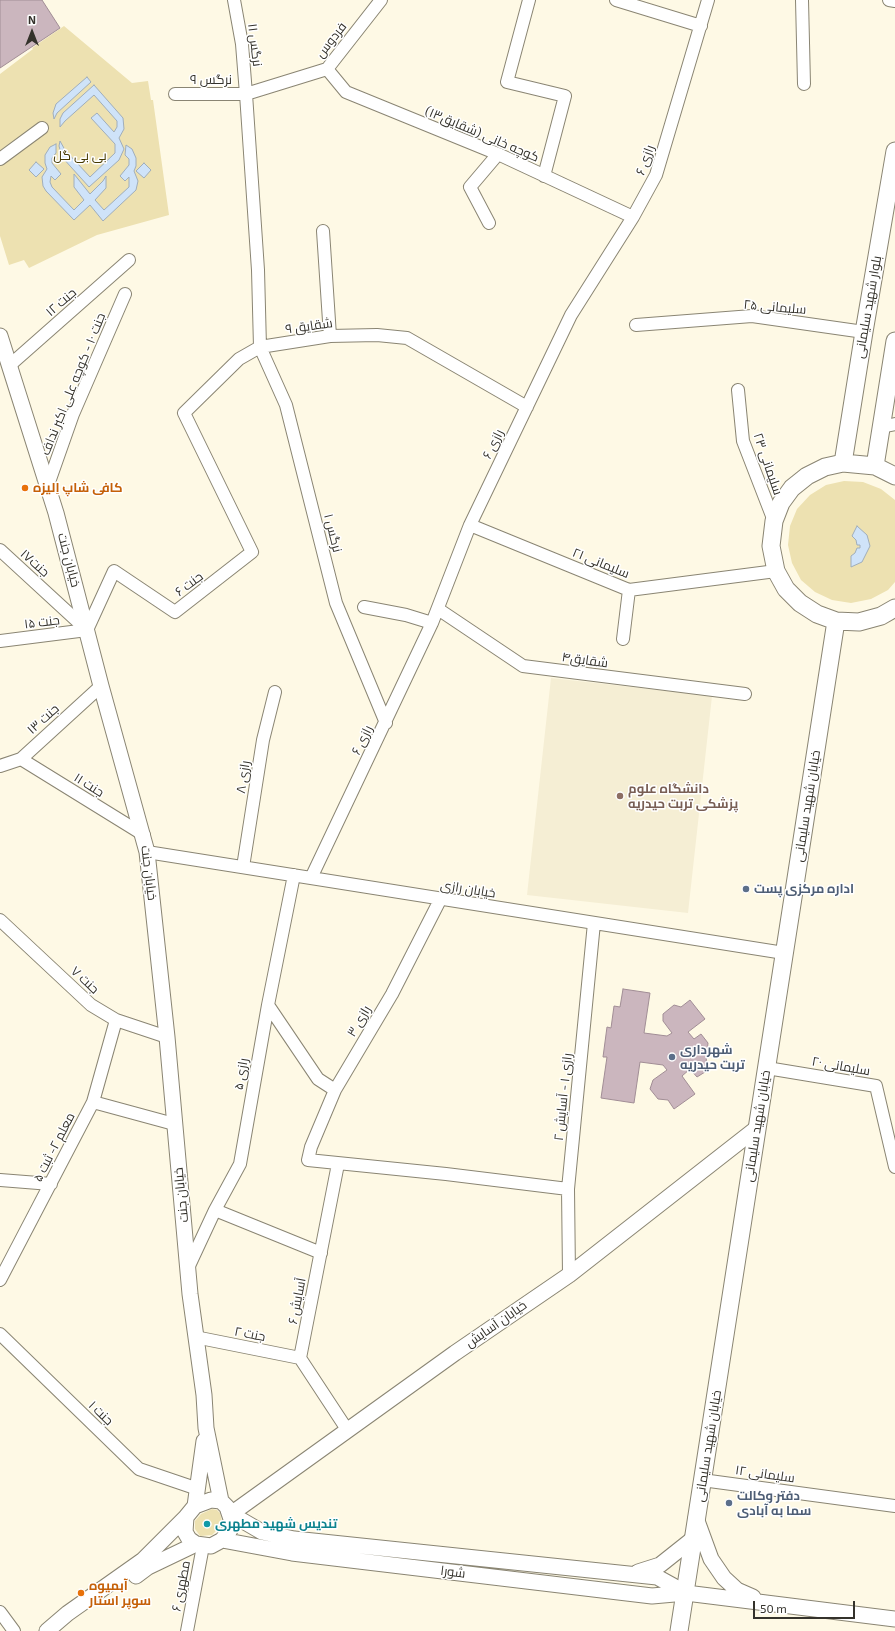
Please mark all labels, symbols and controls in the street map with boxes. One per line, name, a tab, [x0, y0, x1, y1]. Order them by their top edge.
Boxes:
north arrow	[12, 12, 52, 52]
text: N	[28, 13, 36, 26]
street label: فردوس	[312, 19, 350, 61]
street label: نرگس ۱۱	[245, 23, 265, 67]
street label: نرگس ۹	[190, 72, 232, 88]
street label: کوچه خانی (شقایق۱۳)	[423, 103, 541, 165]
street label: رازی ۶	[632, 143, 658, 177]
park label: بی بی گل	[53, 148, 107, 164]
street label: بلوار شهید سلیمانی	[851, 254, 885, 360]
street label: جنت ۱۲	[43, 284, 79, 320]
street label: سلیمانی ۲۵	[743, 296, 807, 318]
street label: جنت ۱۰ - کوچه علی اکبر نداف	[37, 310, 109, 458]
street label: شقایق ۹	[284, 315, 334, 337]
street label: رازی ۶	[479, 427, 507, 461]
street label: سلیمانی ۲۳	[750, 431, 786, 497]
place label: کافی شاپ اِلیزه	[33, 480, 123, 496]
marker: کافی شاپ اِلیزه	[20, 483, 30, 493]
street label: نرگس ۱	[321, 512, 345, 554]
street label: خیابان جنت	[54, 531, 84, 589]
street label: سلیمانی ۲۱	[570, 545, 632, 581]
street label: جنت۱۷	[17, 546, 53, 580]
street label: جنت ۶	[172, 569, 206, 599]
street label: جنت ۱۵	[23, 612, 61, 632]
street label: شقایق۴	[561, 649, 609, 671]
street label: جنت ۱۳	[24, 701, 62, 737]
street label: رازی ۶	[348, 723, 376, 757]
street label: خیابان شهید سلیمانی	[790, 749, 824, 863]
street label: رازی ۸	[233, 759, 253, 795]
street label: جنت ۱۱	[71, 770, 107, 800]
place label: دانشگاه علوم پزشکی تربت حیدریه	[628, 781, 738, 812]
marker: دانشگاه علوم پزشکی تربت حیدریه	[615, 791, 625, 801]
street label: خیابان جنت	[138, 845, 160, 901]
street label: خیابان رازی	[439, 877, 497, 901]
place label: اداره مرکزی پست	[754, 881, 854, 897]
marker: اداره مرکزی پست	[741, 884, 751, 894]
street label: جنت ۷	[68, 963, 102, 997]
street label: رازی ۳	[344, 1003, 374, 1039]
place label: شهرداری تربت حیدریه	[680, 1042, 745, 1073]
street label: رازی ۱ - آسایش ۲	[551, 1052, 575, 1142]
marker: شهرداری تربت حیدریه	[667, 1052, 677, 1062]
street label: سلیمانی ۲۰	[811, 1053, 871, 1079]
street label: رازی ۵	[231, 1057, 251, 1091]
street label: خیابان شهید سلیمانی	[740, 1069, 774, 1183]
street label: معلم ۲- ثبت ۵	[30, 1110, 78, 1184]
street label: خیابان جنت	[170, 1167, 192, 1223]
street label: آسایش ۶	[285, 1277, 309, 1325]
street label: خیابان آسایش	[462, 1297, 530, 1351]
street label: جنت ۲	[233, 1323, 267, 1345]
street label: خیابان شهید سلیمانی	[691, 1389, 725, 1503]
street label: جنت ۱	[85, 1397, 117, 1429]
street label: سلیمانی ۱۲	[734, 1462, 796, 1486]
place label: دفتر وکالت سما به آبادی	[737, 1488, 811, 1519]
marker: دفتر وکالت سما به آبادی	[724, 1498, 734, 1508]
place label: تندیس شهید مطهری	[215, 1516, 337, 1532]
marker: تندیس شهید مطهری	[202, 1519, 212, 1529]
street label: مطهری ۶	[168, 1559, 194, 1613]
street label: شورا	[440, 1563, 466, 1581]
place label: آبمیوه سوپر استار	[89, 1578, 151, 1609]
marker: آبمیوه سوپر استار	[76, 1588, 86, 1598]
scale bar	[755, 1593, 857, 1619]
text: 50 m	[760, 1601, 787, 1615]

